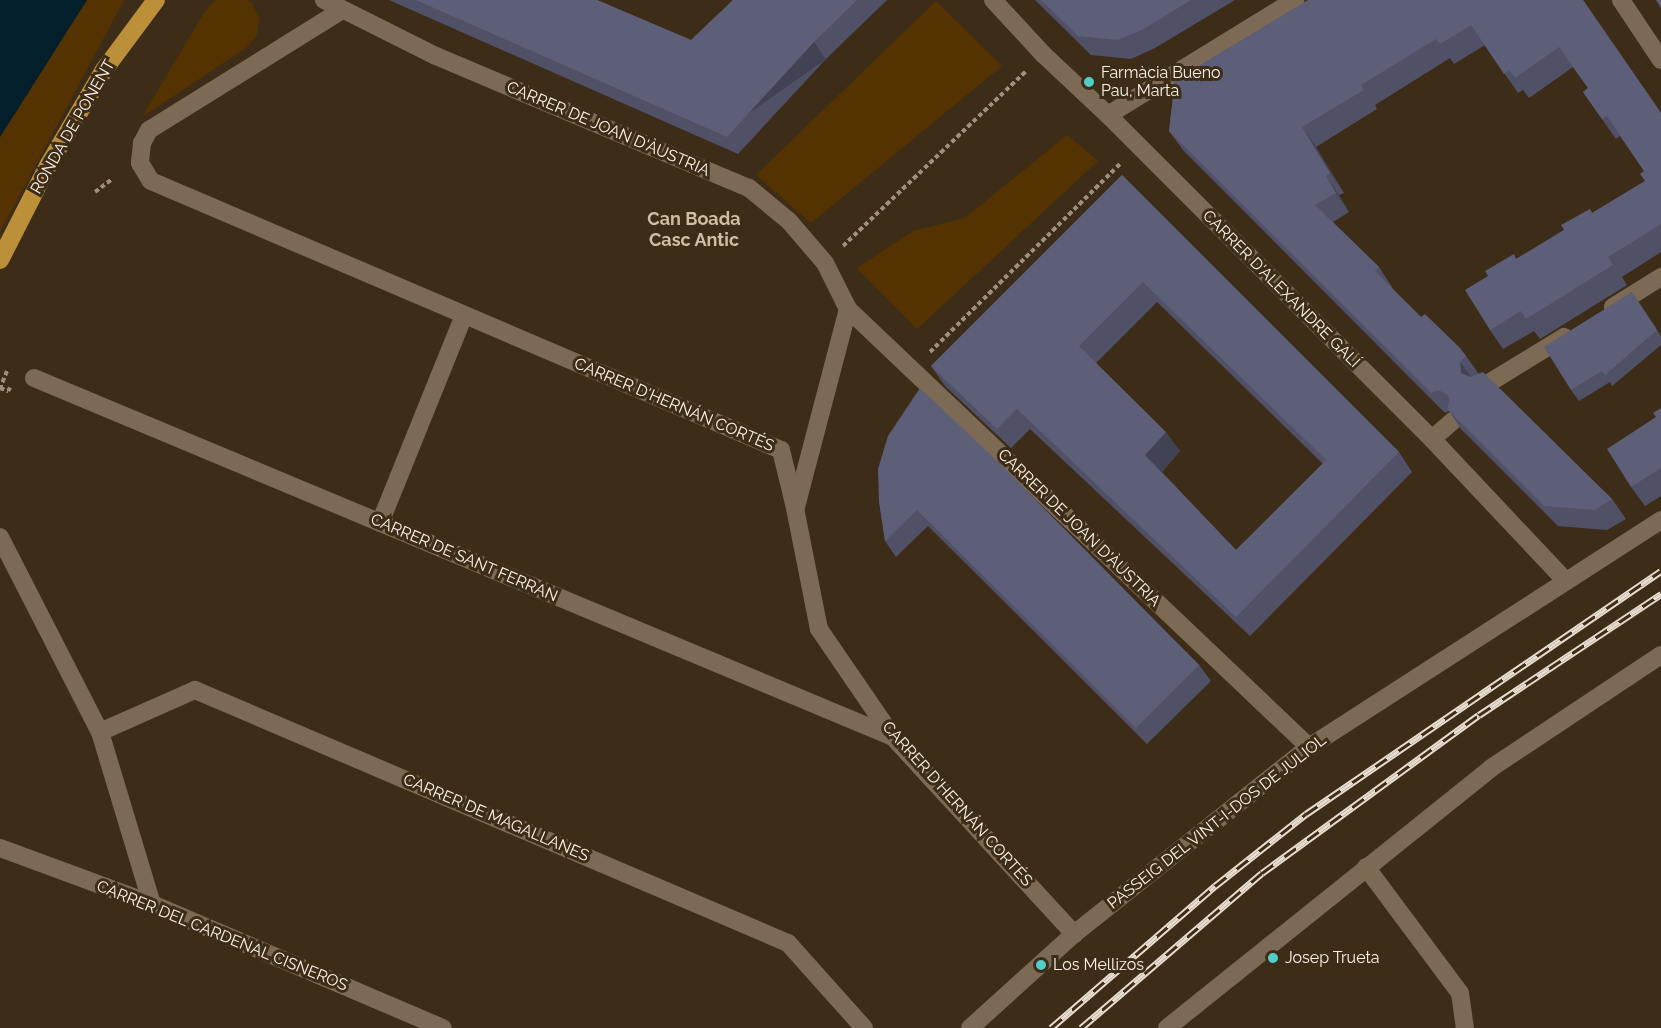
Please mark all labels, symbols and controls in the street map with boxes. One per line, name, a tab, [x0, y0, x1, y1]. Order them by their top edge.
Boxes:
street label: RONDA DE PONENT	[27, 56, 119, 198]
place label: Farmàcia Bueno Pau, Marta	[1101, 63, 1221, 101]
marker: Farmàcia Bueno Pau, Marta	[1082, 75, 1096, 89]
street label: CARRER DE JOAN D'ÀUSTRIA	[503, 77, 713, 181]
street label: CARRER D'ALEXANDRE GALÍ	[1198, 206, 1364, 372]
district label: Can Boada Casc Antic	[647, 209, 741, 252]
street label: CARRER D'HERNÁN CORTÉS	[571, 354, 777, 456]
street label: CARRER DE JOAN D'ÀUSTRIA	[993, 445, 1165, 611]
street label: CARRER DE SANT FERRAN	[367, 510, 561, 606]
street label: CARRER D'HERNÁN CORTÉS	[878, 718, 1036, 890]
street label: PASSEIG DEL VINT-I-DOS DE JULIOL	[1103, 730, 1331, 914]
street label: CARRER DE MAGALLANES	[400, 770, 592, 866]
street label: CARRER DEL CARDENAL CISNEROS	[93, 876, 351, 996]
place label: Josep Trueta	[1285, 948, 1380, 968]
marker: Josep Trueta	[1266, 951, 1280, 965]
place label: Los Mellizos	[1053, 955, 1144, 975]
marker: Los Mellizos	[1034, 958, 1048, 972]

